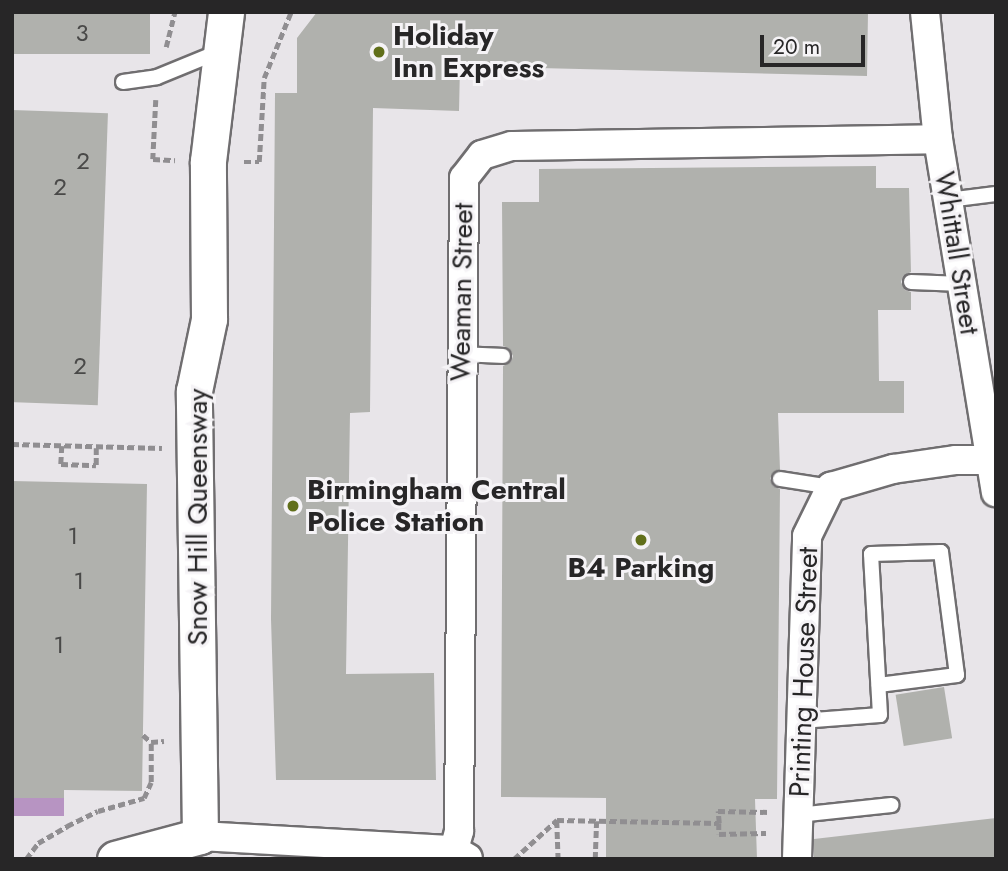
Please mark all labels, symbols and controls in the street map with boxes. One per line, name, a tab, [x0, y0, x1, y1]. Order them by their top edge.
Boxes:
house number: 3	[75, 19, 89, 47]
place label: Holiday Inn Express	[393, 19, 544, 85]
scale bar	[763, 21, 868, 65]
text: 20 m	[773, 32, 820, 62]
marker: Holiday Inn Express	[371, 44, 387, 60]
house number: 2	[76, 147, 90, 175]
street label: Whittall Street	[928, 169, 986, 337]
house number: 2	[53, 173, 67, 201]
street label: Weaman Street	[444, 202, 480, 382]
house number: 2	[73, 352, 87, 380]
street label: Snow Hill Queensway	[181, 388, 215, 646]
place label: Birmingham Central Police Station	[307, 473, 566, 539]
marker: Birmingham Central Police Station	[285, 498, 301, 514]
house number: 1	[68, 522, 78, 550]
marker: B4 Parking	[633, 532, 649, 548]
street label: Printing House Street	[783, 546, 825, 798]
place label: B4 Parking	[568, 551, 714, 585]
house number: 1	[74, 567, 84, 595]
house number: 1	[54, 631, 64, 659]

